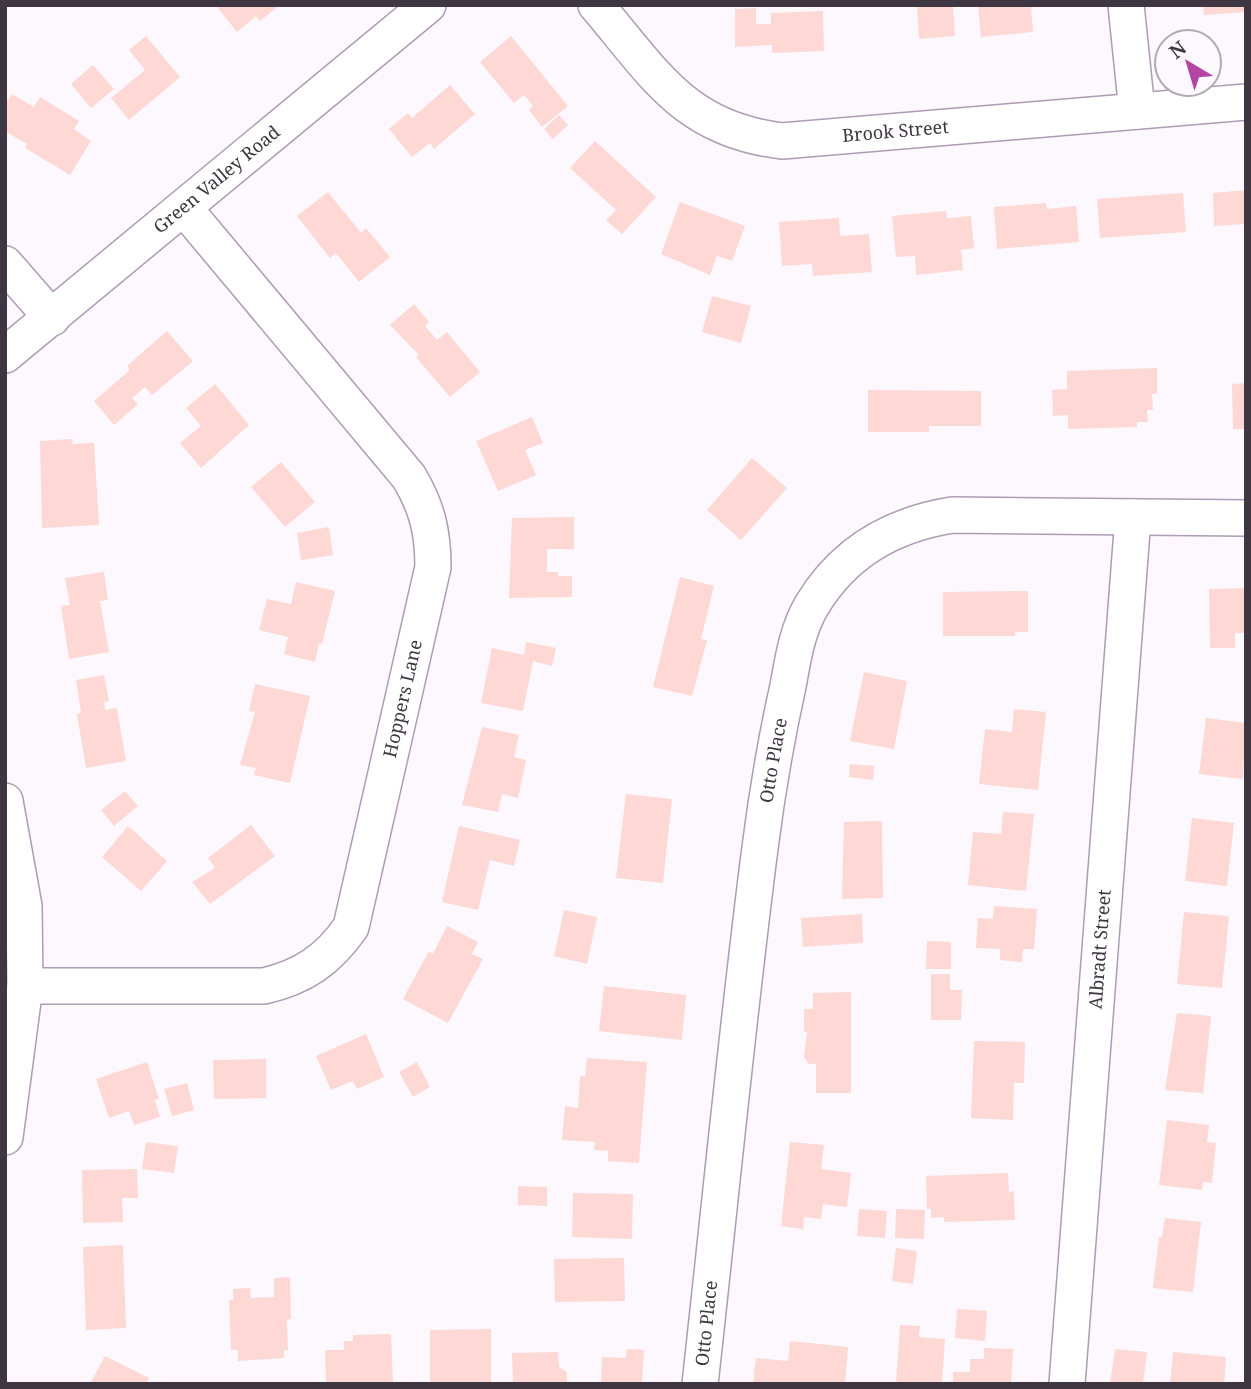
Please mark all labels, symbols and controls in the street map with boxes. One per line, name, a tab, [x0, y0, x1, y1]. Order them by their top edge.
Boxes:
north arrow	[1153, 28, 1223, 98]
text: N	[1164, 35, 1191, 64]
street label: Brook Street	[841, 114, 949, 147]
street label: Green Valley Road	[148, 120, 284, 238]
street label: Hoppers Lane	[377, 637, 427, 760]
street label: Otto Place	[753, 715, 792, 805]
street label: Albradt Street	[1083, 888, 1116, 1010]
street label: Otto Place	[689, 1279, 722, 1367]

